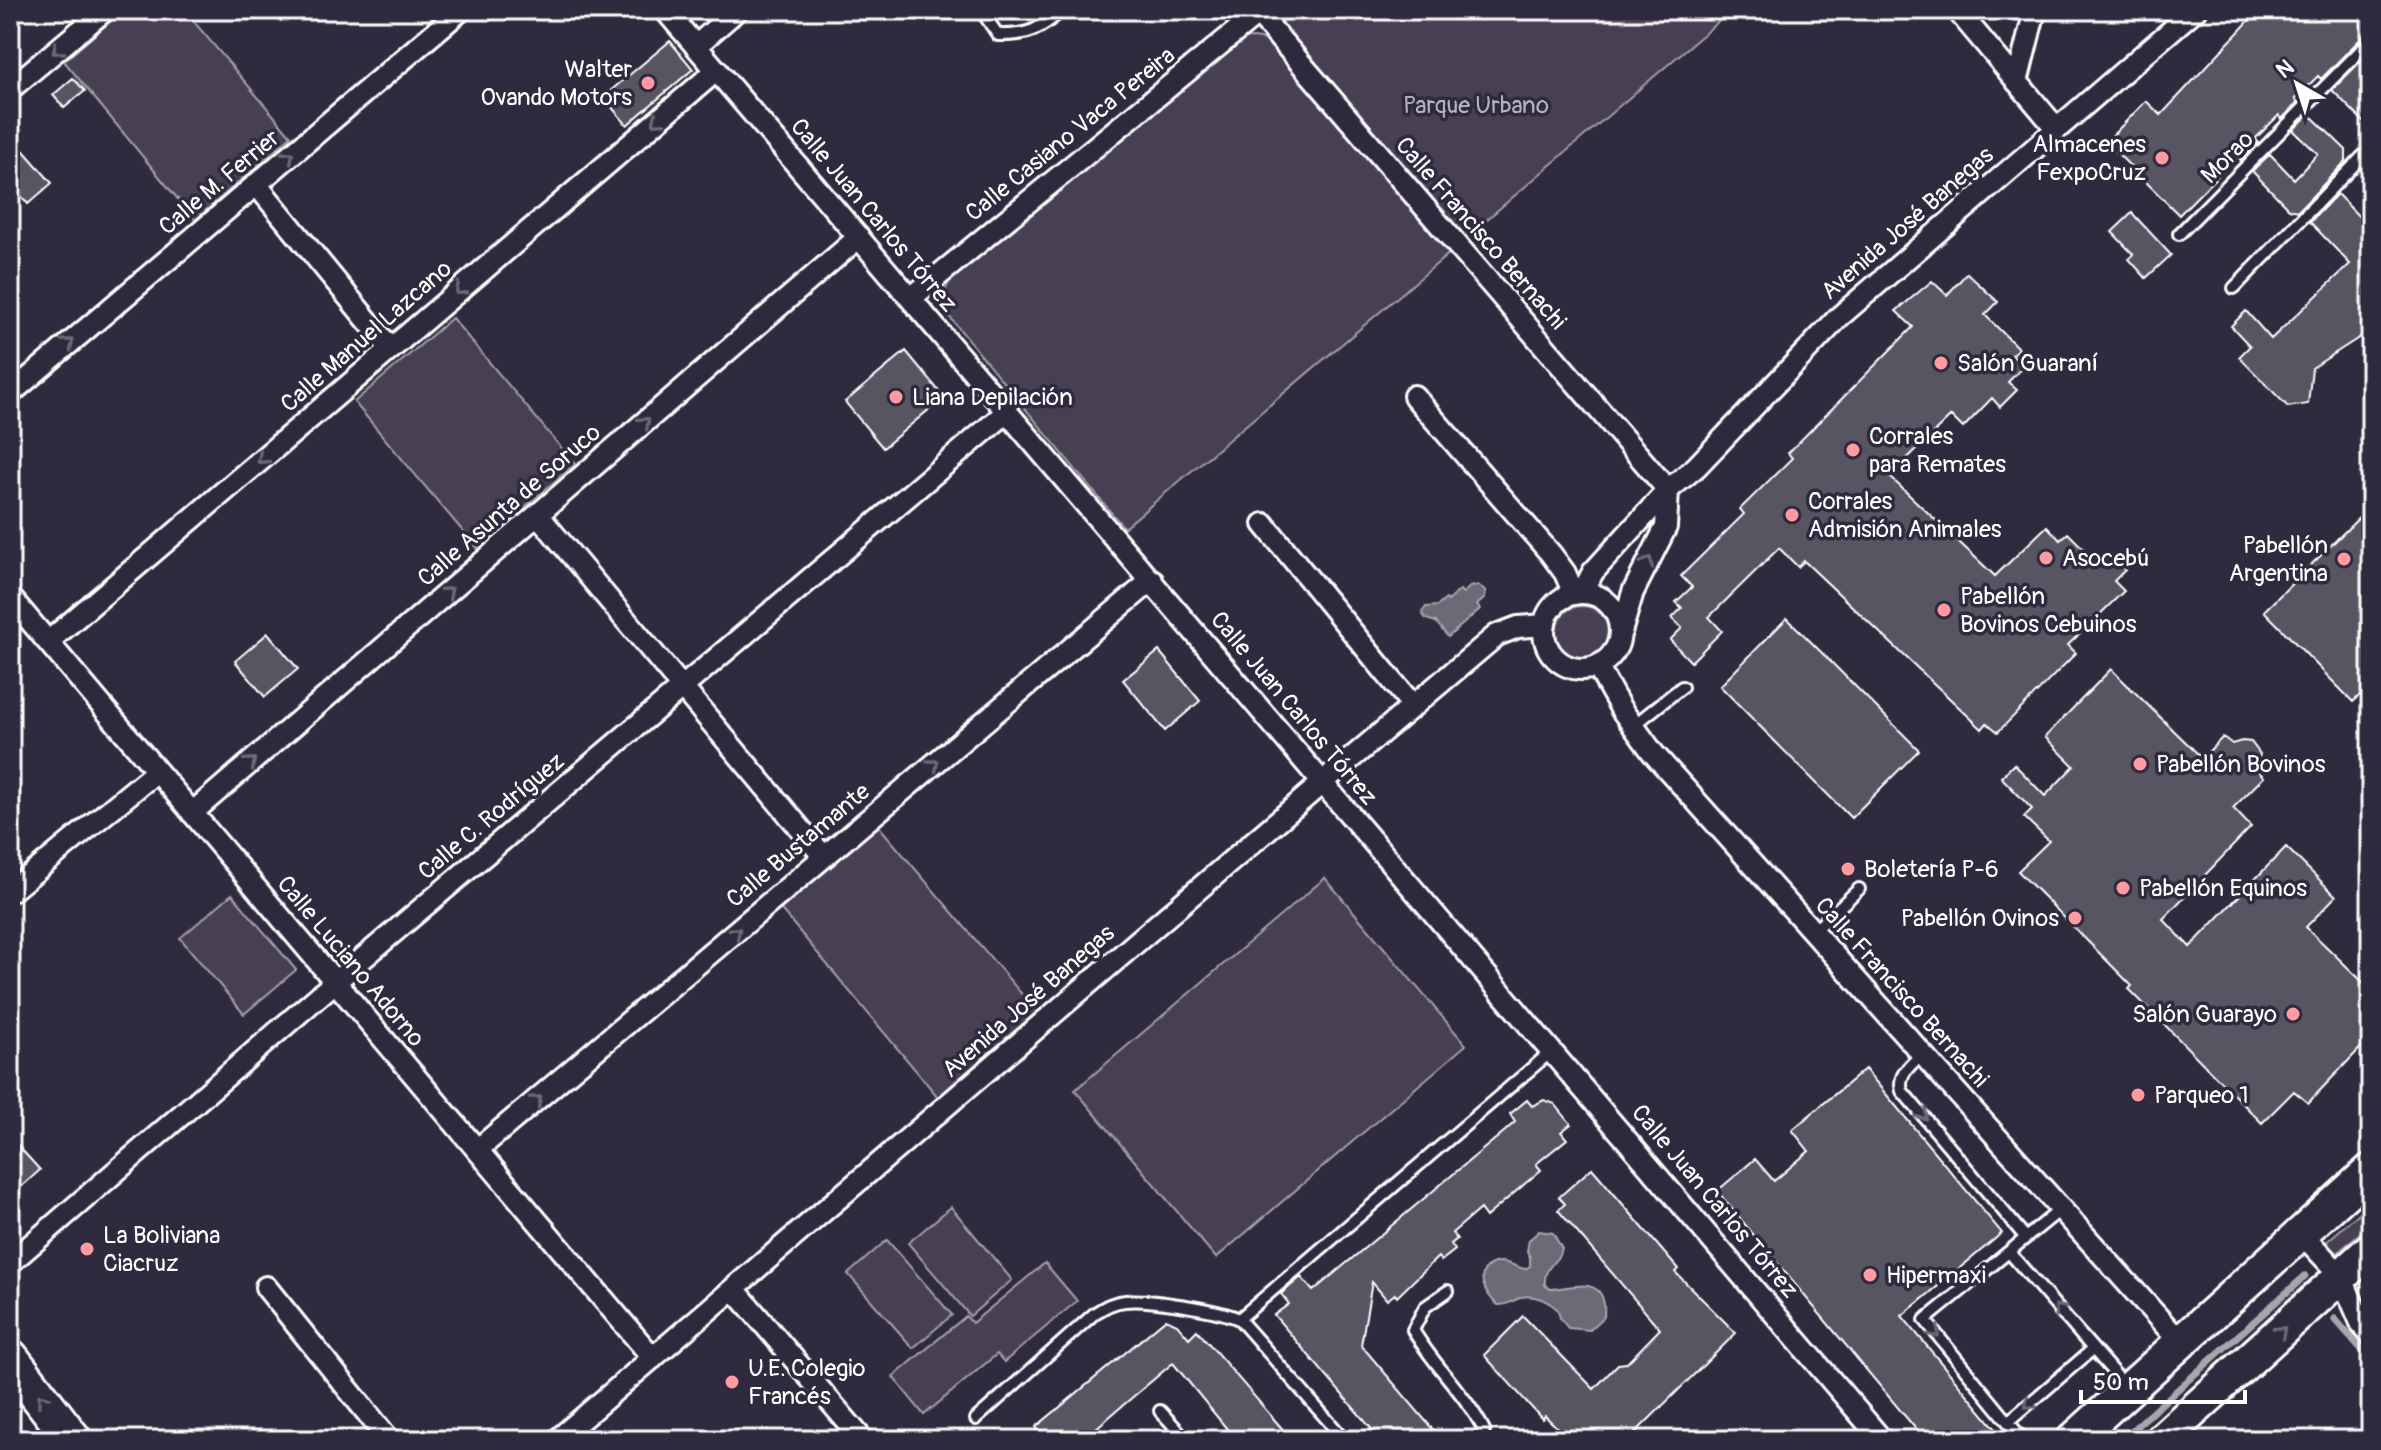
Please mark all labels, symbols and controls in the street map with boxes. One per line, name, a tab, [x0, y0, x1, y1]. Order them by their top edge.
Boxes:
one-way arrow	[52, 40, 67, 55]
street label: Calle Casiano Vaca Pereira	[960, 41, 1181, 228]
north arrow	[2257, 44, 2337, 124]
text: N	[2270, 54, 2300, 85]
place label: Walter Ovando Motors	[481, 55, 632, 112]
marker: Walter Ovando Motors	[639, 74, 657, 92]
park label: Parque Urbano	[1403, 91, 1549, 120]
one-way arrow	[652, 111, 667, 126]
street label: Calle Juan Carlos Tórrez	[784, 113, 963, 318]
street label: Calle M. Ferrier	[153, 123, 286, 241]
street label: Morao	[2195, 125, 2260, 190]
place label: Almacenes FexpoCruz	[2033, 130, 2146, 187]
street label: Calle Francisco Bernachi	[1389, 131, 1572, 336]
street label: Avenida José Banegas	[1815, 140, 2000, 306]
marker: Almacenes FexpoCruz	[2153, 149, 2171, 167]
one-way arrow	[279, 151, 294, 166]
street label: Calle Manuel Lazcano	[275, 254, 458, 419]
one-way arrow	[454, 280, 469, 295]
one-way arrow	[60, 338, 75, 353]
place label: Salón Guaraní	[1957, 349, 2098, 378]
marker: Salón Guaraní	[1932, 354, 1950, 372]
place label: Liana Depilación	[912, 383, 1073, 412]
marker: Liana Depilación	[887, 388, 905, 406]
one-way arrow	[636, 417, 650, 432]
street label: Calle Asunta de Soruco	[412, 418, 607, 593]
place label: Corrales para Remates	[1869, 422, 2006, 479]
marker: Corrales para Remates	[1844, 441, 1862, 459]
one-way arrow	[257, 449, 272, 464]
place label: Corrales Admisión Animales	[1808, 487, 2002, 544]
marker: Corrales Admisión Animales	[1783, 506, 1801, 524]
place label: Pabellón Argentina	[2229, 531, 2328, 588]
place label: Asocebú	[2062, 544, 2149, 573]
marker: Asocebú	[2037, 549, 2055, 567]
marker: Pabellón Argentina	[2335, 550, 2353, 568]
one-way arrow	[1639, 556, 1654, 571]
place label: Pabellón Bovinos Cebuinos	[1960, 582, 2137, 639]
one-way arrow	[439, 587, 453, 602]
marker: Pabellón Bovinos Cebuinos	[1935, 601, 1953, 619]
street label: Calle Juan Carlos Tórrez	[1204, 606, 1383, 811]
street label: Calle C. Rodríguez	[412, 747, 570, 886]
place label: Pabellón Bovinos	[2156, 750, 2326, 779]
marker: Pabellón Bovinos	[2131, 755, 2149, 773]
one-way arrow	[242, 757, 257, 771]
one-way arrow	[925, 759, 939, 774]
street label: Calle Bustamante	[721, 777, 876, 914]
place label: Boletería P-6	[1864, 855, 1999, 884]
marker: Boletería P-6	[1839, 860, 1857, 878]
street label: Calle Luciano Adorno	[271, 870, 431, 1053]
place label: Pabellón Equinos	[2139, 874, 2307, 903]
marker: Pabellón Equinos	[2114, 879, 2132, 897]
street label: Calle Francisco Bernachi	[1809, 891, 1995, 1093]
place label: Pabellón Ovinos	[1901, 904, 2059, 933]
marker: Pabellón Ovinos	[2066, 909, 2084, 927]
street label: Avenida José Banegas	[936, 918, 1121, 1084]
one-way arrow	[726, 927, 741, 942]
place label: Salón Guarayo	[2132, 1000, 2277, 1029]
marker: Salón Guarayo	[2284, 1005, 2302, 1023]
place label: Parqueo 1	[2154, 1081, 2249, 1110]
marker: Parqueo 1	[2129, 1086, 2147, 1104]
one-way arrow	[528, 1095, 542, 1110]
street label: Calle Juan Carlos Tórrez	[1625, 1099, 1804, 1304]
one-way arrow	[1913, 1106, 1928, 1121]
place label: La Boliviana Ciacruz	[103, 1221, 220, 1278]
marker: La Boliviana Ciacruz	[78, 1240, 96, 1258]
place label: Hipermaxi	[1886, 1261, 1986, 1290]
marker: Hipermaxi	[1861, 1266, 1879, 1284]
one-way arrow	[2054, 1304, 2069, 1319]
one-way arrow	[1925, 1323, 1940, 1338]
one-way arrow	[2271, 1326, 2286, 1340]
place label: U.E. Colegio Francés	[748, 1354, 865, 1411]
scale bar	[2081, 1354, 2245, 1404]
text: 50 m	[2093, 1368, 2149, 1397]
marker: U.E. Colegio Francés	[723, 1373, 741, 1391]
one-way arrow	[37, 1393, 51, 1408]
one-way arrow	[2024, 1394, 2039, 1409]

